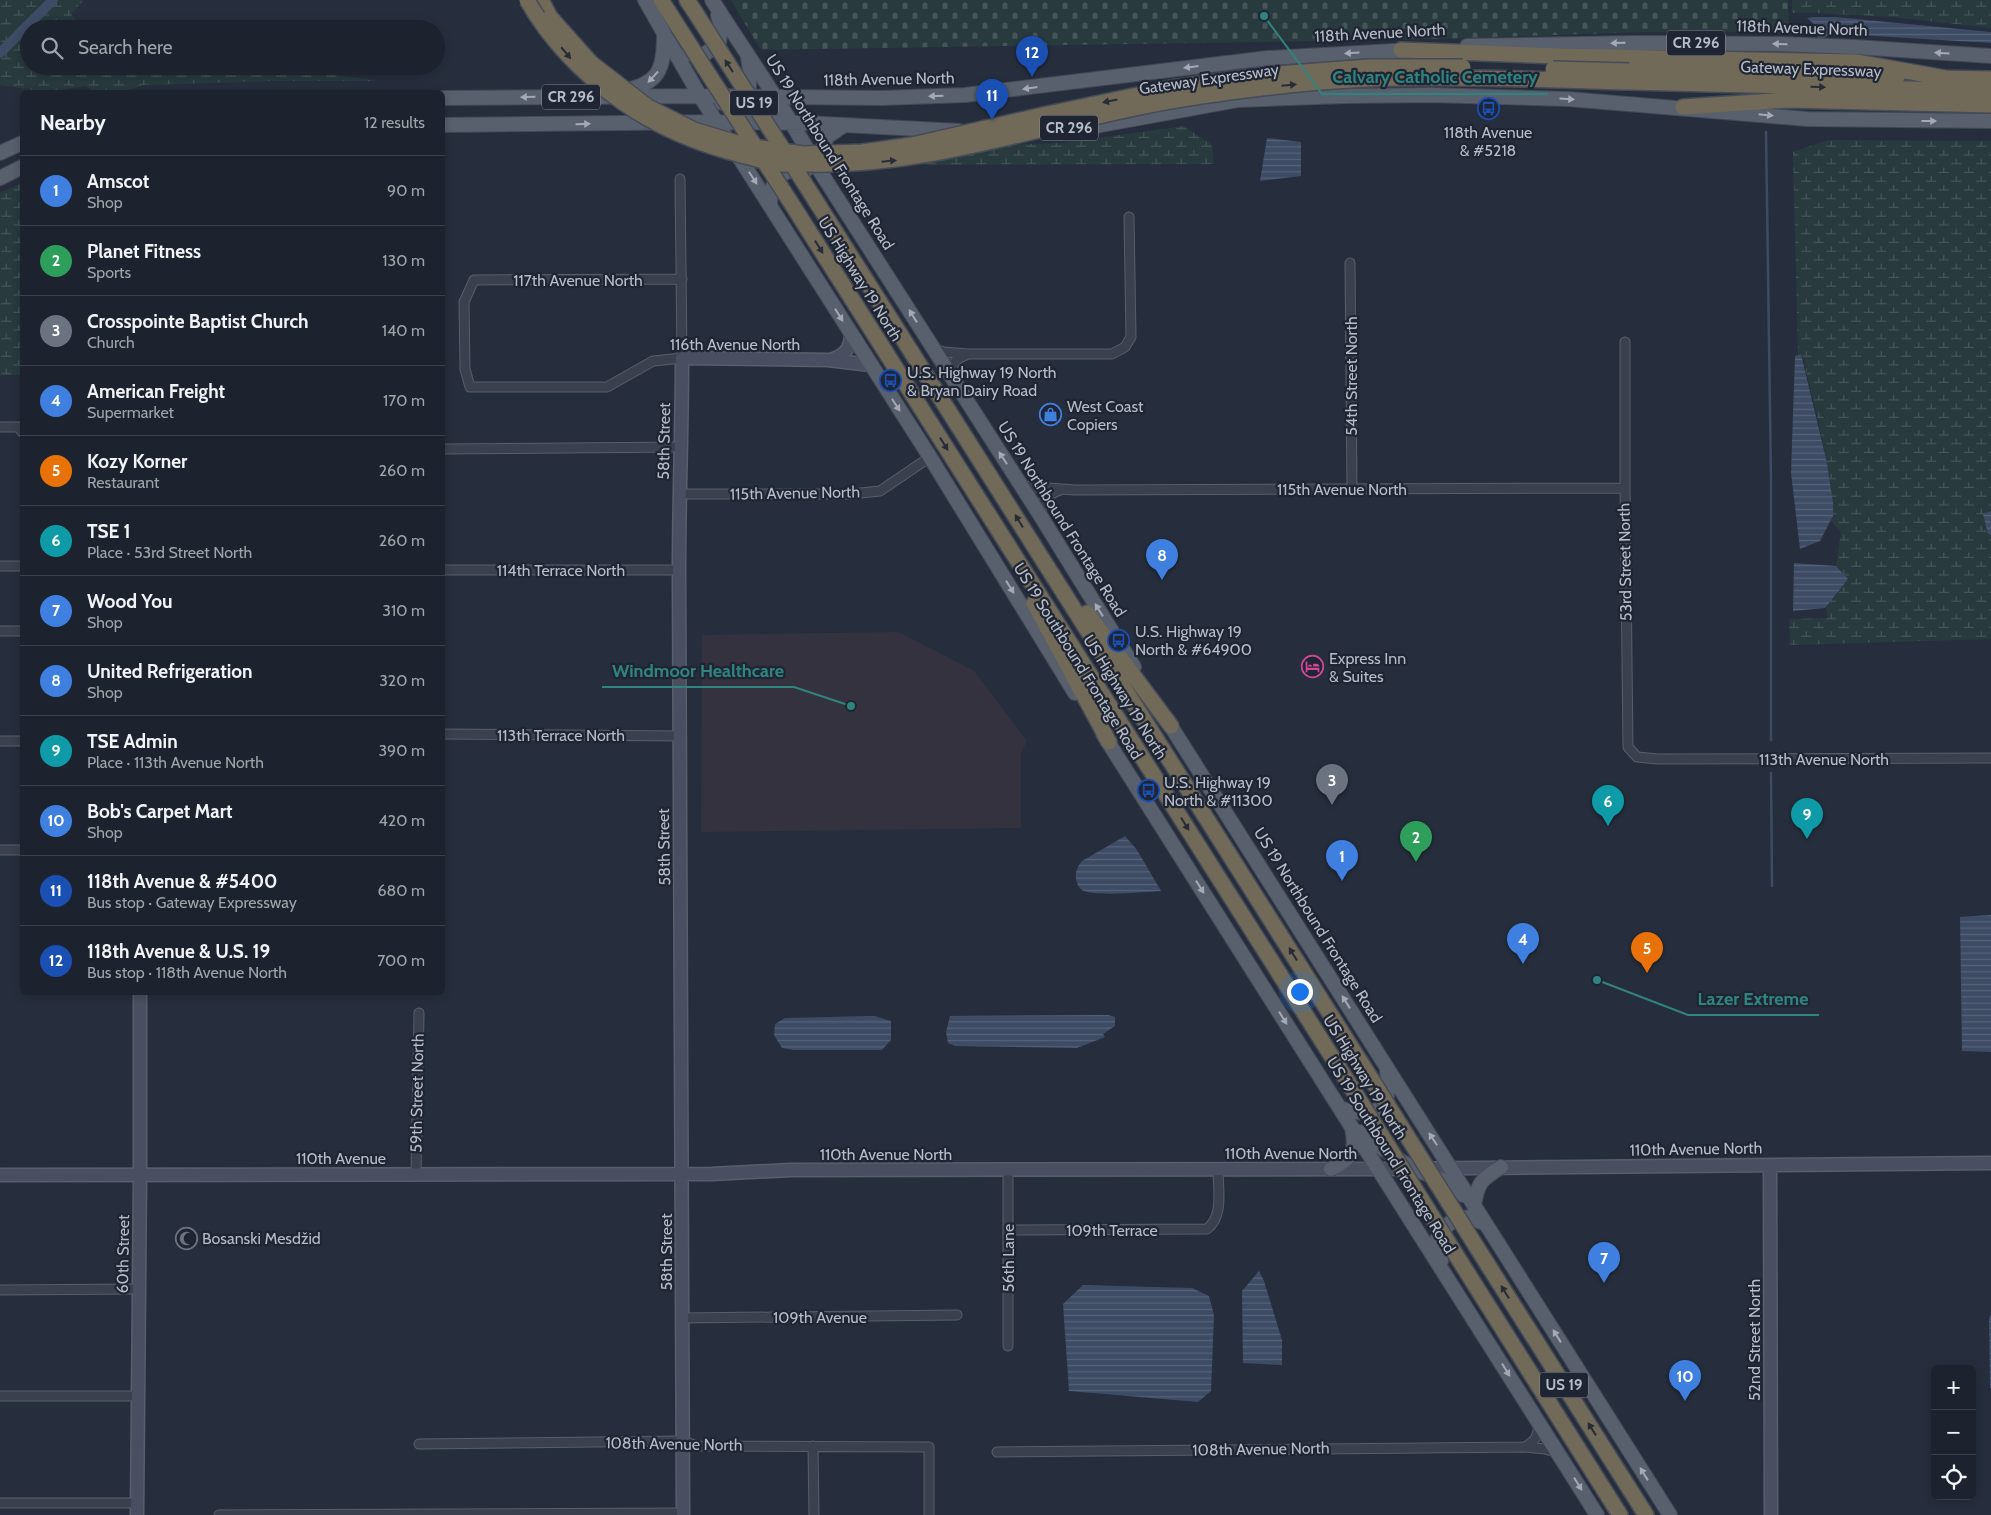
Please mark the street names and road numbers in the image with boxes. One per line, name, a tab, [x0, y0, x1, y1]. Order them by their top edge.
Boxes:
street label: 118th Avenue North	[1736, 16, 1868, 40]
street label: 118th Avenue North	[1314, 20, 1446, 46]
road number: CR 296	[1667, 30, 1725, 56]
street label: US 19 Northbound Frontage Road	[762, 51, 898, 253]
street label: Gateway Expressway	[1740, 57, 1882, 81]
street label: Gateway Expressway	[1138, 60, 1280, 98]
street label: 118th Avenue North	[823, 68, 955, 90]
road number: CR 296	[542, 84, 600, 110]
road number: US 19	[730, 90, 778, 116]
road number: CR 296	[1040, 116, 1098, 140]
street label: US Highway 19 North	[814, 213, 906, 345]
street label: 117th Avenue North	[513, 271, 643, 290]
street label: 54th Street North	[1342, 316, 1361, 436]
street label: 116th Avenue North	[670, 335, 800, 354]
street label: 58th Street	[654, 402, 674, 480]
street label: US 19 Northbound Frontage Road	[994, 418, 1130, 620]
street label: 115th Avenue North	[1277, 480, 1407, 499]
street label: 115th Avenue North	[730, 482, 860, 504]
street label: 53rd Street North	[1614, 503, 1636, 621]
street label: US 19 Southbound Frontage Road	[1009, 559, 1147, 763]
street label: 114th Terrace North	[497, 561, 625, 580]
street label: US Highway 19 North	[1079, 631, 1171, 763]
street label: 113th Terrace North	[497, 726, 625, 745]
street label: 113th Avenue North	[1759, 750, 1889, 769]
street label: 58th Street	[654, 808, 674, 886]
street label: US 19 Northbound Frontage Road	[1250, 824, 1386, 1026]
street label: US Highway 19 North	[1319, 1011, 1411, 1143]
street label: 59th Street North	[406, 1033, 428, 1153]
street label: US 19 Southbound Frontage Road	[1322, 1053, 1460, 1257]
street label: 110th Avenue North	[1630, 1138, 1762, 1160]
street label: 110th Avenue North	[1225, 1144, 1357, 1163]
street label: 110th Avenue North	[820, 1145, 952, 1164]
street label: 110th Avenue	[296, 1149, 386, 1168]
street label: 58th Street	[657, 1213, 676, 1291]
street label: 60th Street	[113, 1214, 133, 1294]
street label: 109th Terrace	[1066, 1221, 1158, 1240]
street label: 56th Lane	[999, 1224, 1018, 1292]
street label: 52nd Street North	[1745, 1279, 1764, 1401]
street label: 109th Avenue	[773, 1308, 867, 1327]
road number: US 19	[1540, 1372, 1588, 1398]
street label: 108th Avenue North	[605, 1433, 743, 1455]
street label: 108th Avenue North	[1192, 1438, 1330, 1460]

